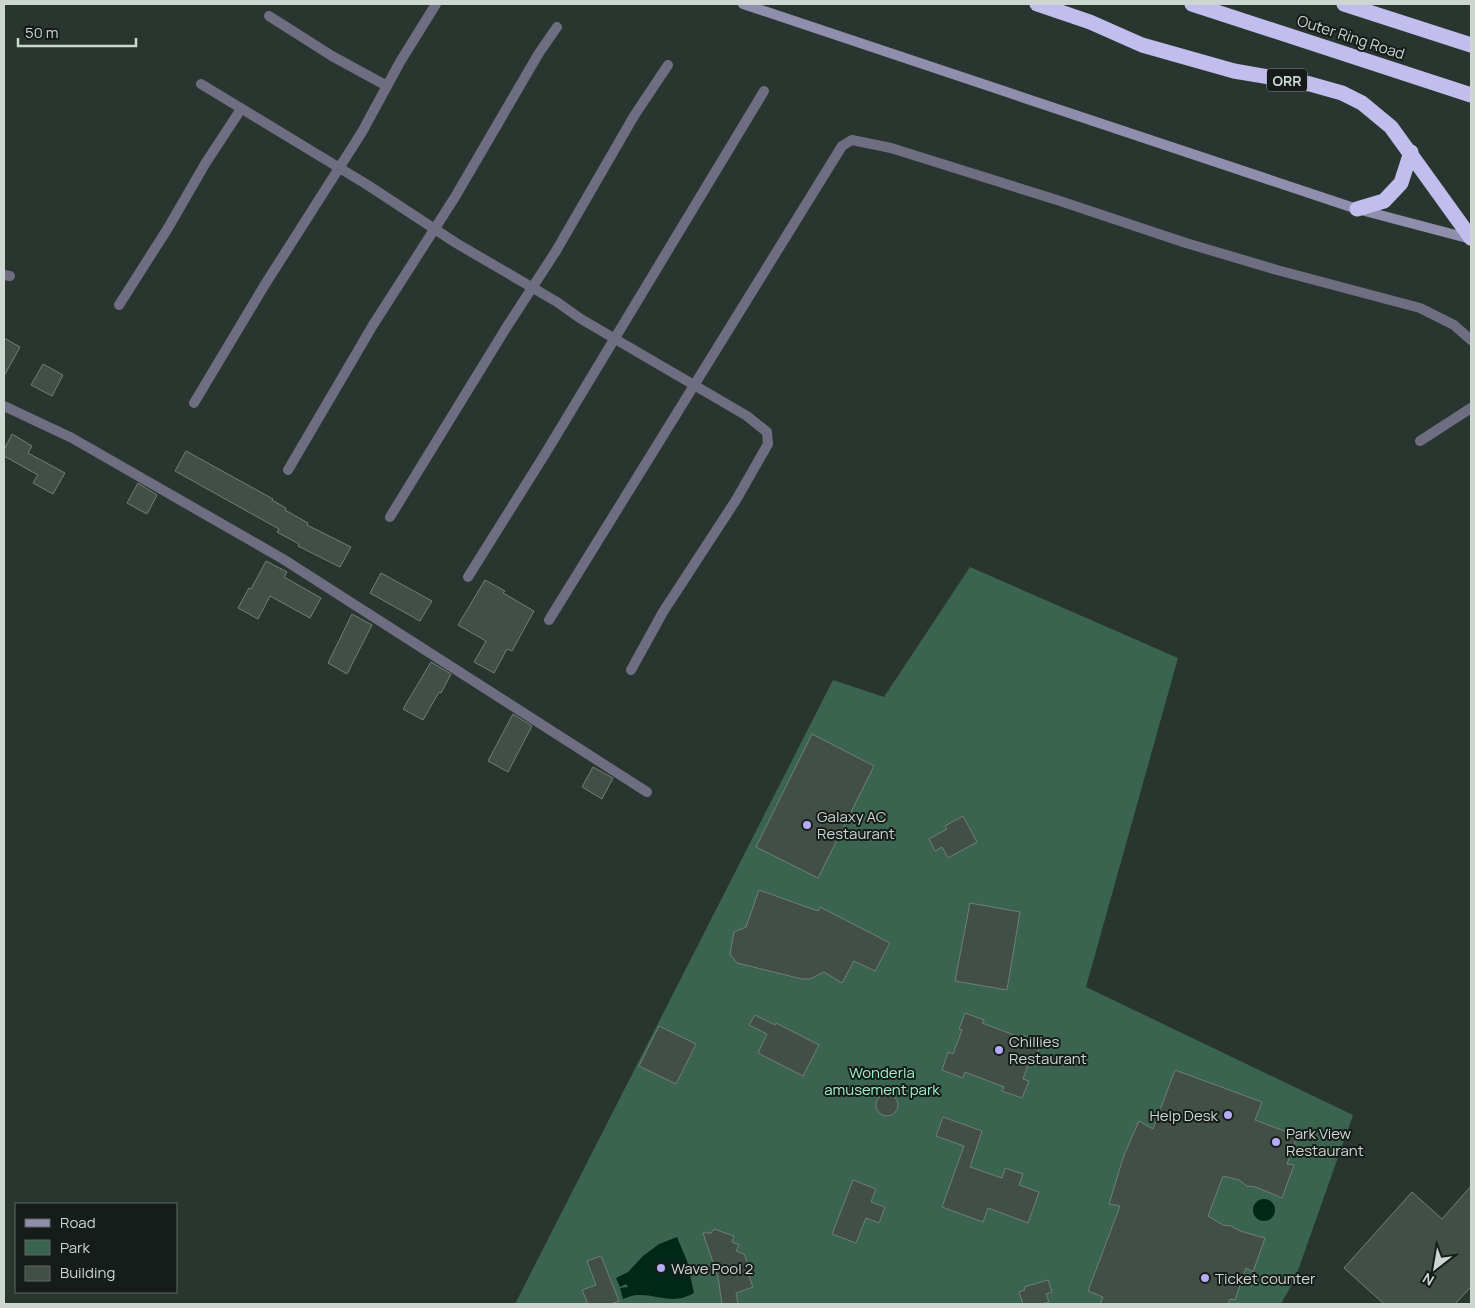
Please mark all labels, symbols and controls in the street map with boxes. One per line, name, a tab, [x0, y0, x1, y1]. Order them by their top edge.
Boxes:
street label: Outer Ring Road	[1295, 10, 1407, 64]
scale bar	[18, 15, 135, 47]
text: 50 m	[25, 22, 59, 43]
road number: ORR	[1267, 68, 1307, 92]
place label: Galaxy AC Restaurant	[817, 806, 895, 844]
marker: Galaxy AC Restaurant	[801, 819, 813, 831]
place label: Chillies Restaurant	[1009, 1031, 1087, 1069]
marker: Chillies Restaurant	[993, 1044, 1005, 1056]
park label: Wonderla amusement park	[824, 1062, 940, 1100]
place label: Help Desk	[1149, 1105, 1219, 1126]
marker: Help Desk	[1222, 1109, 1234, 1121]
place label: Park View Restaurant	[1286, 1123, 1364, 1161]
marker: Park View Restaurant	[1270, 1136, 1282, 1148]
legend	[15, 1203, 178, 1293]
text: Road	[60, 1212, 96, 1233]
text: Park	[60, 1237, 90, 1258]
north arrow	[1410, 1243, 1460, 1293]
place label: Wave Pool 2	[671, 1258, 753, 1279]
text: Building	[60, 1262, 115, 1283]
marker: Wave Pool 2	[655, 1262, 667, 1274]
place label: Ticket counter	[1215, 1268, 1316, 1289]
text: N	[1419, 1269, 1437, 1290]
marker: Ticket counter	[1199, 1272, 1211, 1284]

